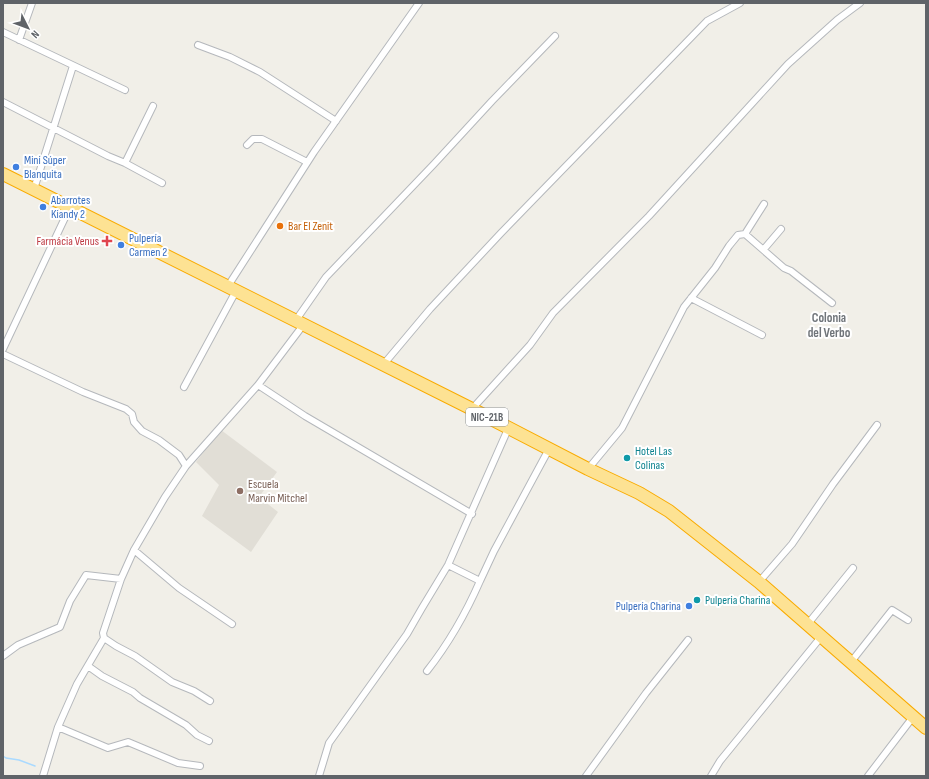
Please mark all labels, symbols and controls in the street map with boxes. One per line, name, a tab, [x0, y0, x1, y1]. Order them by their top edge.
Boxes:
north arrow	[8, 8, 48, 48]
text: N	[28, 28, 42, 41]
place label: Mini Súper Blanquita	[24, 153, 67, 182]
marker: Mini Súper Blanquita	[11, 162, 21, 172]
place label: Abarrotes Kiandy 2	[50, 193, 90, 222]
marker: Abarrotes Kiandy 2	[38, 202, 48, 212]
place label: Bar El Zenit	[288, 219, 333, 234]
marker: Bar El Zenit	[275, 221, 285, 231]
place label: Pulpería Carmen 2	[129, 231, 167, 260]
place label: Farmácia Venus	[36, 234, 99, 249]
marker: Farmácia Venus	[102, 236, 112, 246]
marker: Pulpería Carmen 2	[116, 240, 126, 250]
district label: Colonia del Verbo	[808, 310, 851, 341]
road number: NIC-21B	[466, 408, 508, 426]
place label: Hotel Las Colinas	[635, 444, 672, 473]
marker: Hotel Las Colinas	[622, 453, 632, 463]
place label: Escuela Marvin Mitchel	[248, 477, 307, 506]
marker: Escuela Marvin Mitchel	[235, 486, 245, 496]
place label: Pulperia Charina	[705, 593, 771, 608]
marker: Pulperia Charina	[692, 595, 702, 605]
place label: Pulpería Charina	[616, 599, 681, 614]
marker: Pulpería Charina	[684, 601, 694, 611]

